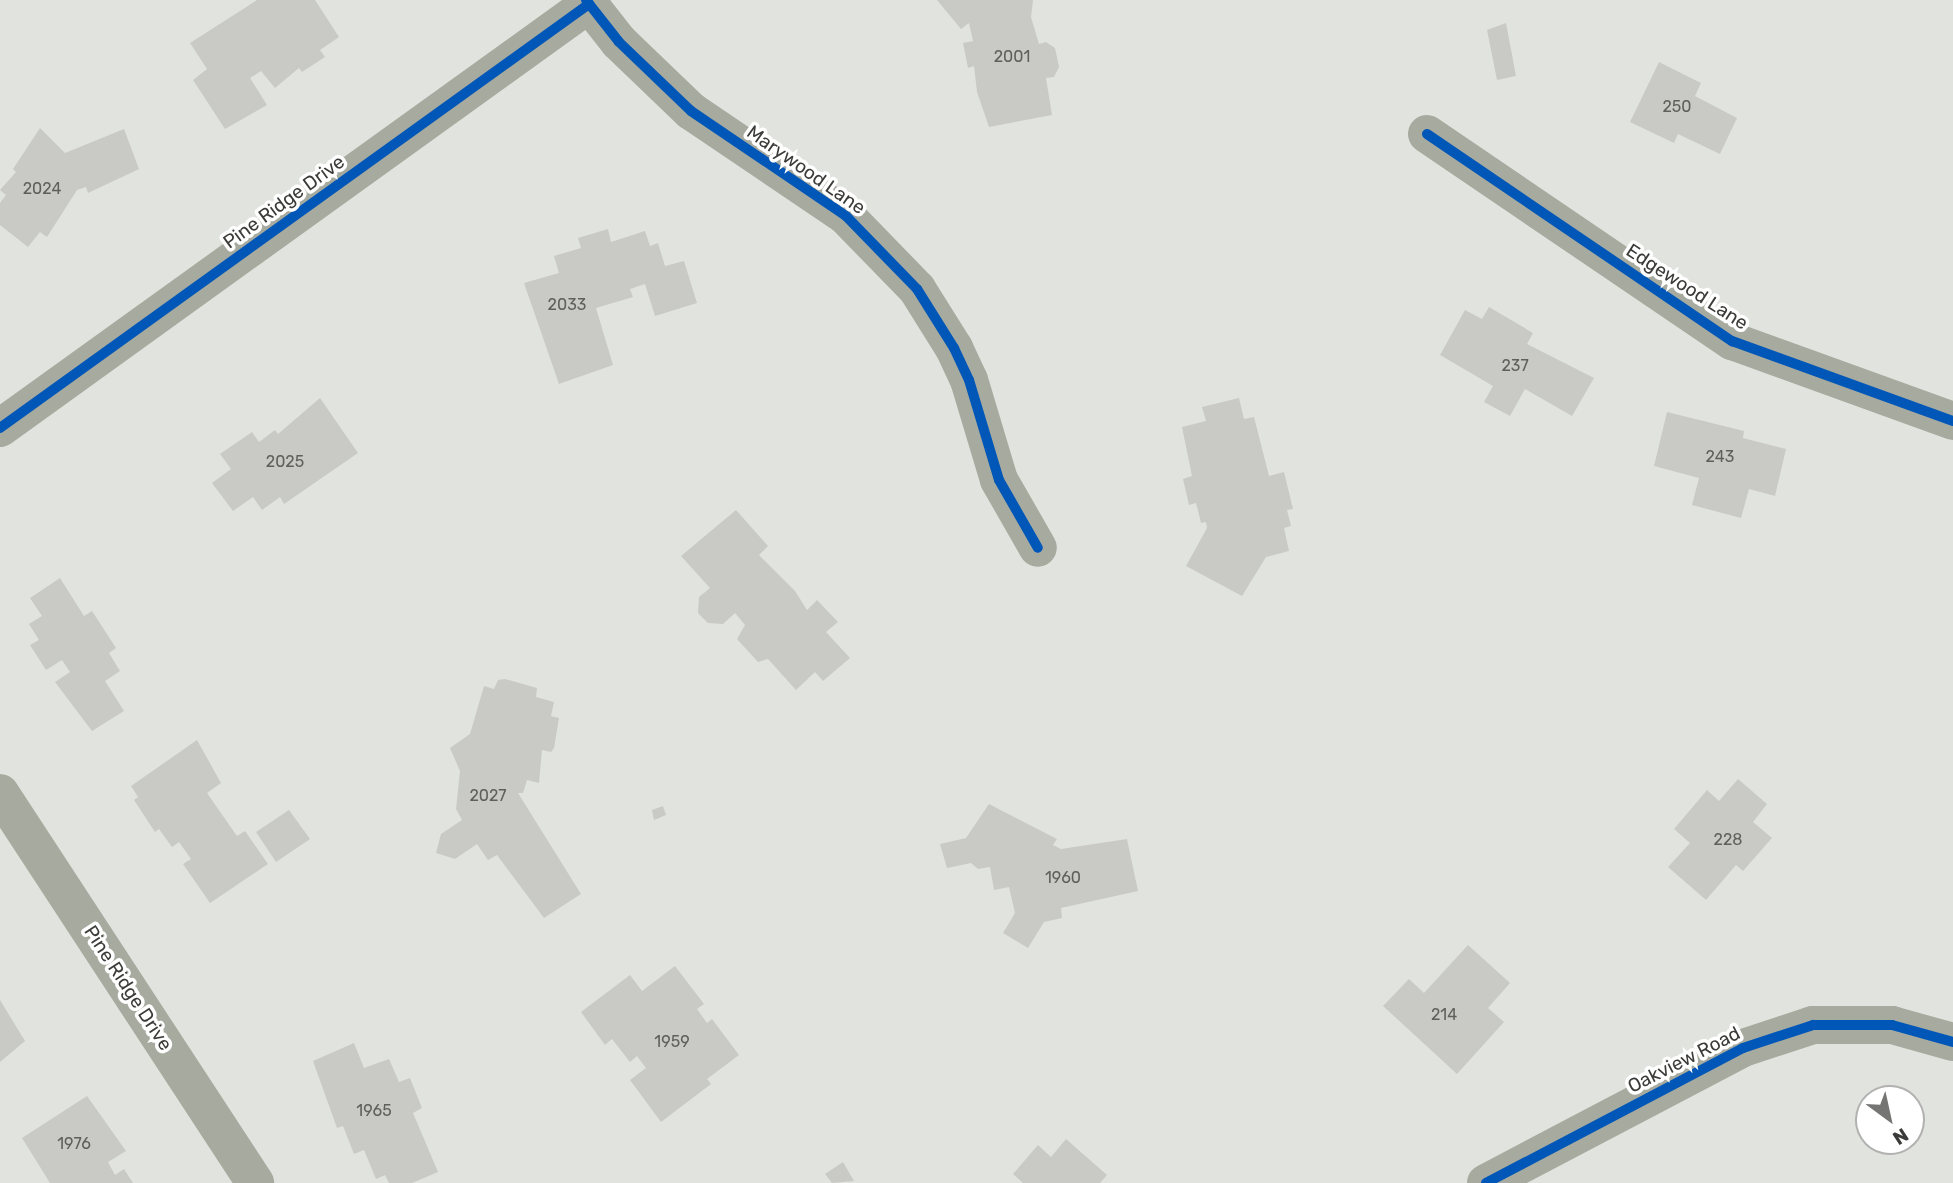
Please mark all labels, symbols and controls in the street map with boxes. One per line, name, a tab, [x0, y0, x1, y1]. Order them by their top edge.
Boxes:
house number: 2001	[994, 47, 1030, 67]
house number: 250	[1662, 97, 1692, 117]
street label: Marywood Lane	[742, 121, 870, 219]
street label: Pine Ridge Drive	[219, 150, 349, 254]
house number: 2024	[23, 179, 61, 199]
street label: Edgewood Lane	[1622, 239, 1752, 335]
house number: 2033	[548, 295, 586, 315]
house number: 237	[1501, 356, 1529, 376]
house number: 243	[1706, 447, 1734, 467]
house number: 2025	[266, 452, 304, 472]
house number: 2027	[469, 786, 507, 806]
house number: 228	[1714, 830, 1742, 850]
house number: 1960	[1045, 868, 1081, 888]
street label: Pine Ridge Drive	[79, 921, 177, 1055]
house number: 214	[1431, 1005, 1457, 1025]
street label: Oakview Road	[1624, 1022, 1744, 1098]
house number: 1959	[654, 1032, 690, 1052]
north arrow	[1855, 1085, 1925, 1155]
house number: 1965	[356, 1101, 392, 1121]
text: N	[1889, 1123, 1913, 1150]
house number: 1976	[57, 1134, 91, 1154]

